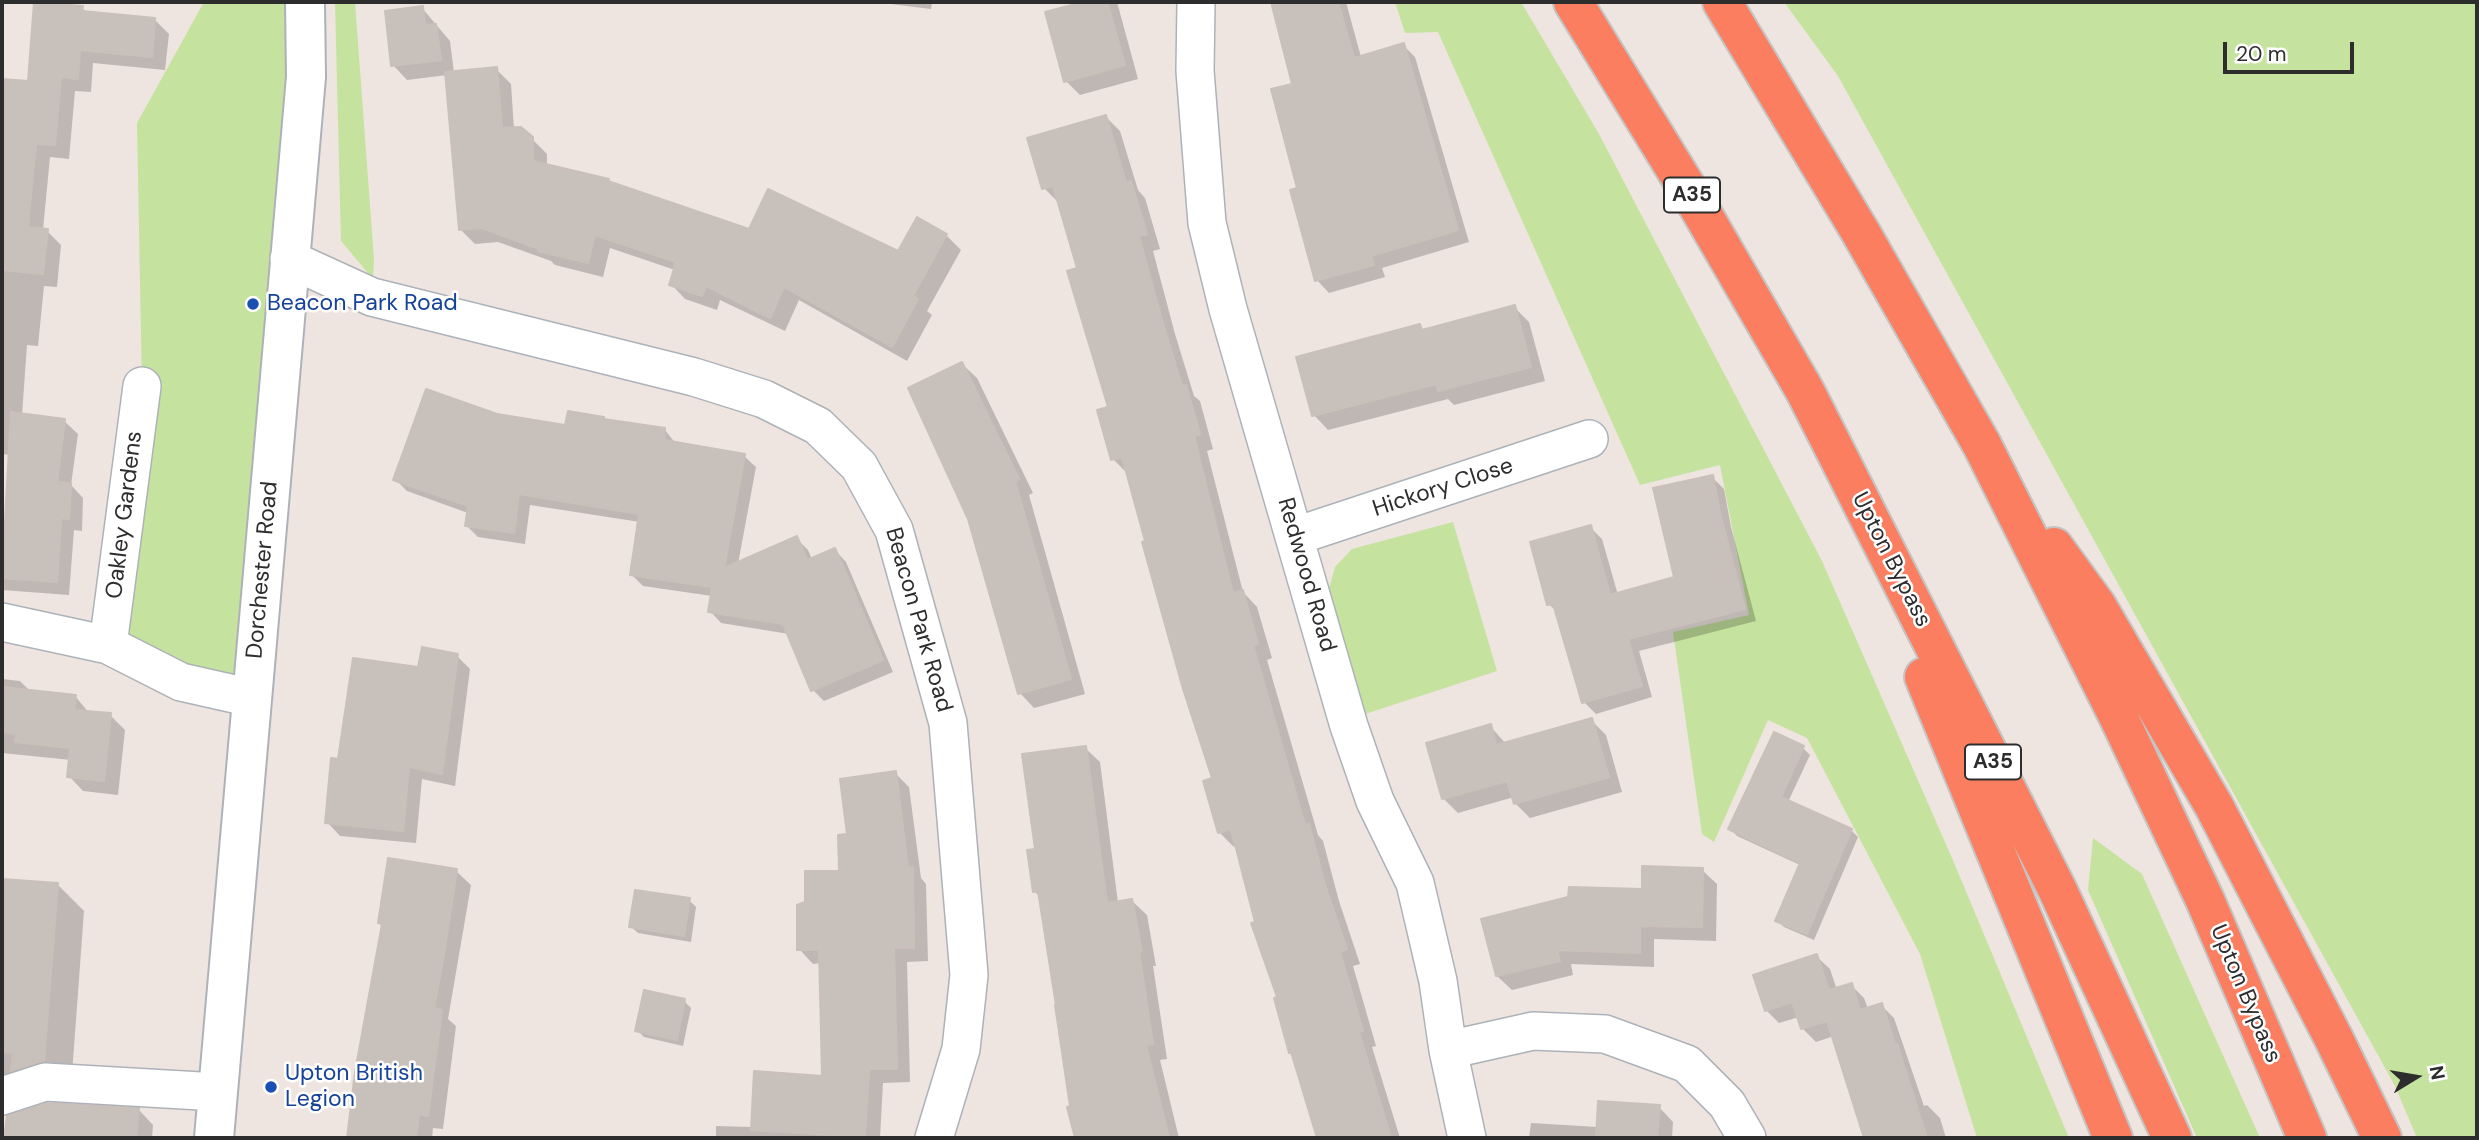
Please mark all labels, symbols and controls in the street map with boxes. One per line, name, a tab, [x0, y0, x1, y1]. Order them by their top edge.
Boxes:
scale bar	[2227, 28, 2358, 72]
text: 20 m	[2236, 40, 2287, 68]
road number: A35	[1664, 178, 1720, 212]
place label: Beacon Park Road	[267, 290, 458, 318]
marker: Beacon Park Road	[245, 296, 261, 312]
street label: Oakley Gardens	[101, 430, 149, 600]
street label: Hickory Close	[1369, 452, 1517, 524]
street label: Dorchester Road	[241, 480, 285, 660]
street label: Upton Bypass	[1845, 488, 1937, 632]
street label: Redwood Road	[1271, 495, 1341, 655]
street label: Beacon Park Road	[878, 525, 958, 715]
road number: A35	[1965, 744, 2021, 780]
street label: Upton Bypass	[2204, 921, 2286, 1067]
north arrow	[2381, 1042, 2451, 1112]
place label: Upton British Legion	[285, 1060, 423, 1114]
text: N	[2424, 1064, 2451, 1082]
marker: Upton British Legion	[263, 1079, 279, 1095]

